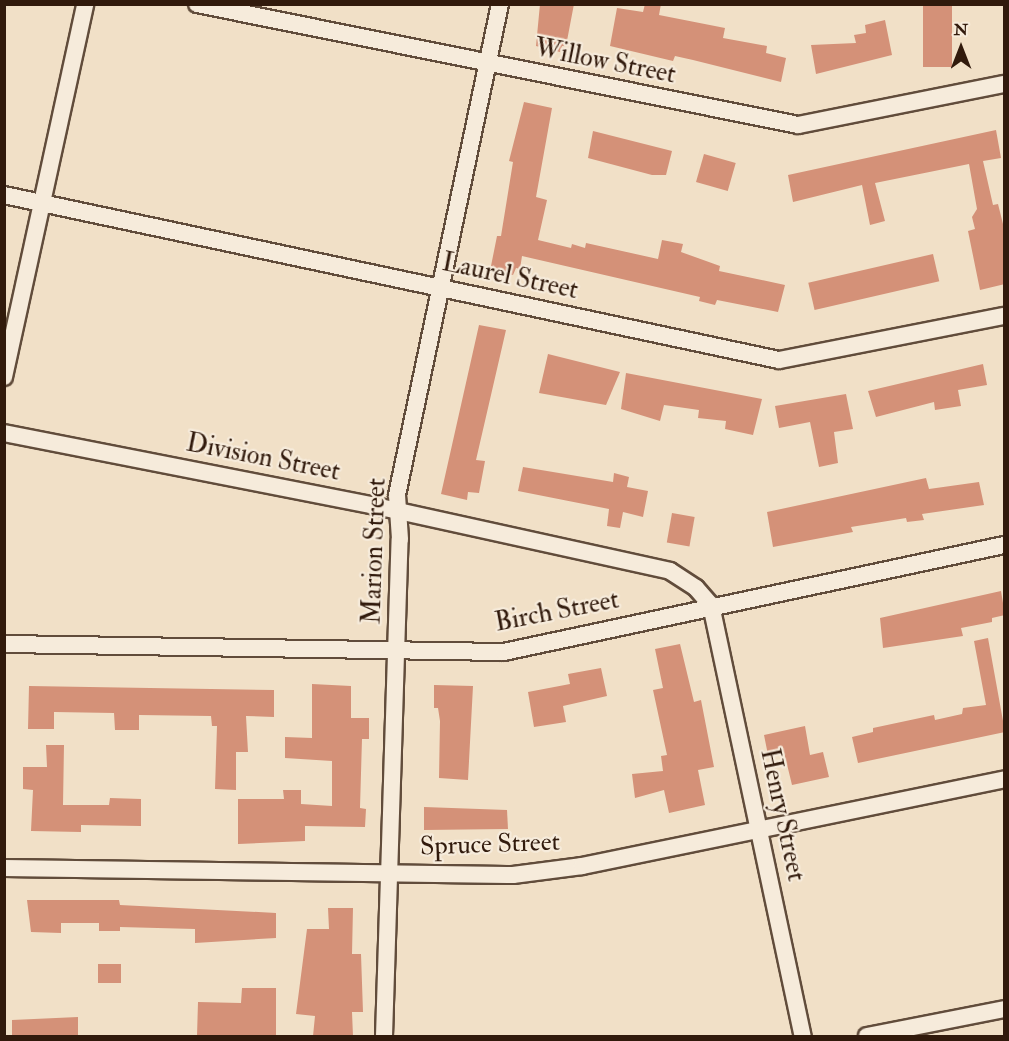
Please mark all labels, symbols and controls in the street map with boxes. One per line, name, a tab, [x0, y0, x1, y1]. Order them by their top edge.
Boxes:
north arrow	[931, 18, 991, 78]
text: N	[954, 20, 968, 40]
street label: Willow Street	[532, 33, 678, 91]
street label: Laurel Street	[439, 247, 581, 307]
street label: Division Street	[184, 428, 342, 488]
street label: Marion Street	[357, 477, 393, 625]
street label: Birch Street	[492, 585, 622, 639]
street label: Henry Street	[753, 746, 811, 884]
street label: Spruce Street	[419, 827, 561, 863]

